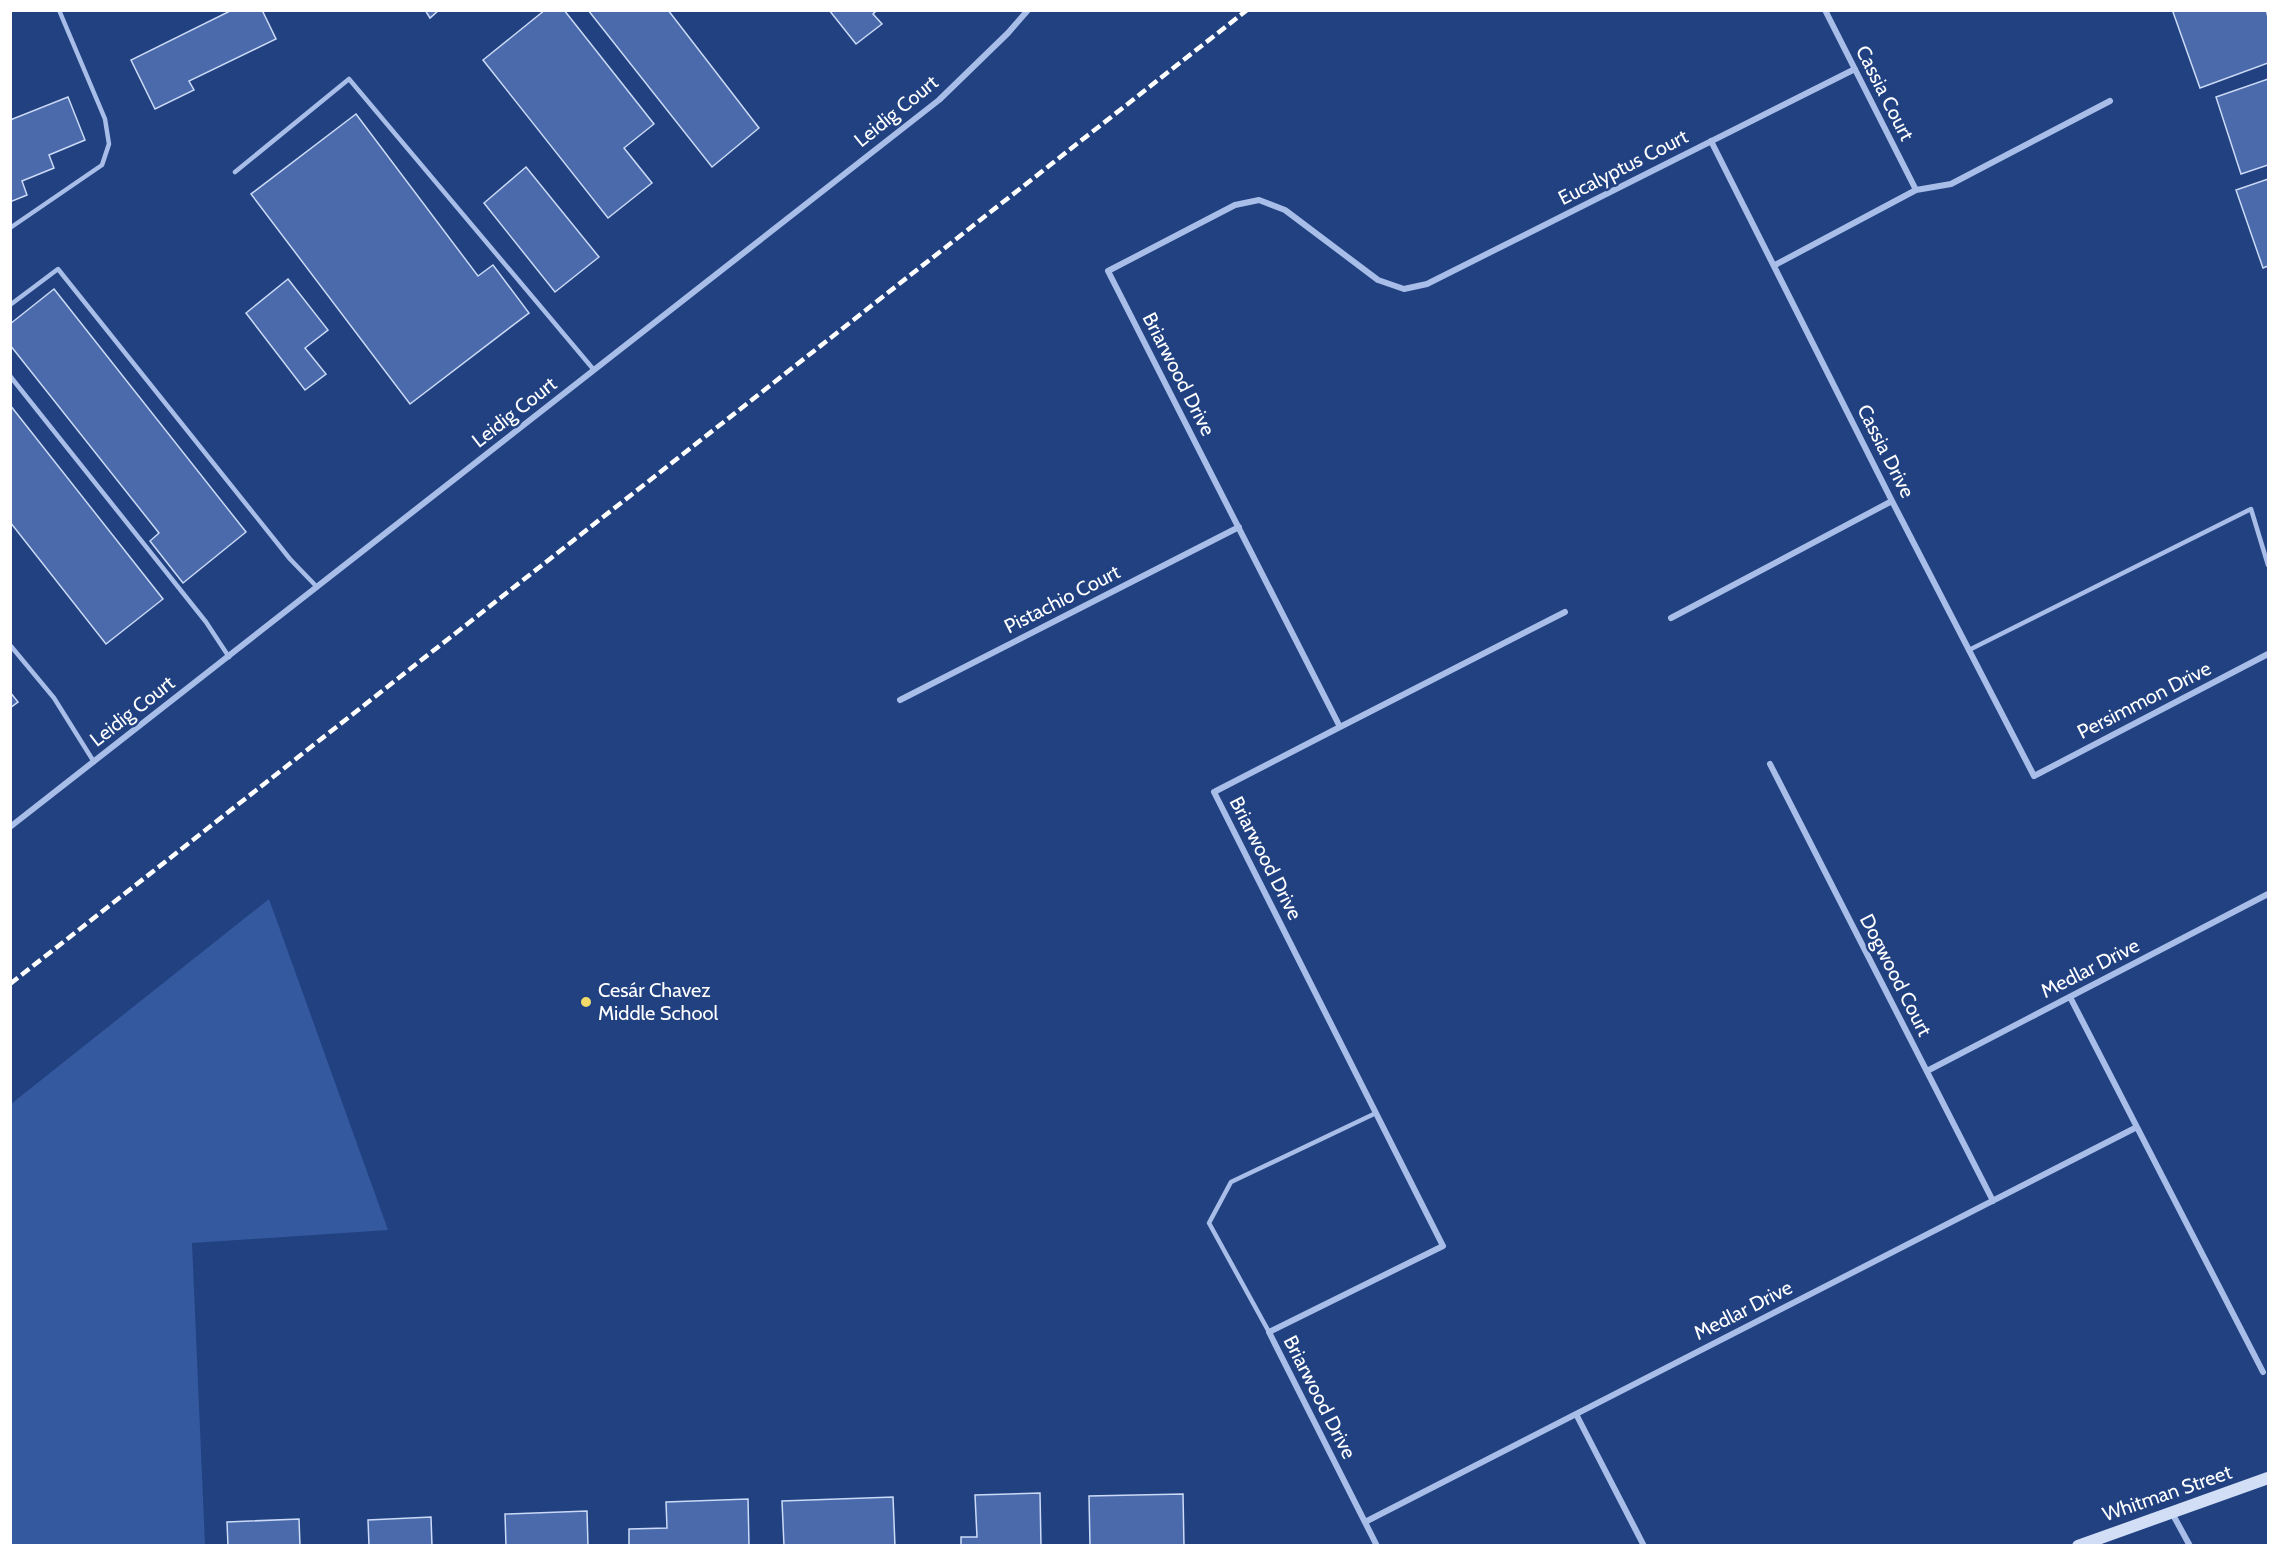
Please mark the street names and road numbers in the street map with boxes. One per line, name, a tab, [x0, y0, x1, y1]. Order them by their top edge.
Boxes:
street label: Cassia Court	[1851, 41, 1919, 145]
street label: Leidig Court	[849, 70, 943, 152]
street label: Eucalyptus Court	[1554, 124, 1692, 210]
street label: Briarwood Drive	[1138, 308, 1220, 440]
street label: Leidig Court	[467, 371, 561, 452]
street label: Cassia Drive	[1852, 400, 1920, 502]
street label: Pistachio Court	[1000, 559, 1124, 638]
street label: Persimmon Drive	[2073, 656, 2215, 744]
street label: Leidig Court	[85, 670, 179, 751]
street label: Briarwood Drive	[1225, 792, 1307, 924]
street label: Dogwood Court	[1855, 910, 1937, 1040]
street label: Medlar Drive	[2037, 933, 2143, 1003]
street label: Medlar Drive	[1690, 1275, 1796, 1345]
street label: Briarwood Drive	[1279, 1331, 1361, 1463]
street label: Whitman Street	[2099, 1460, 2235, 1526]

